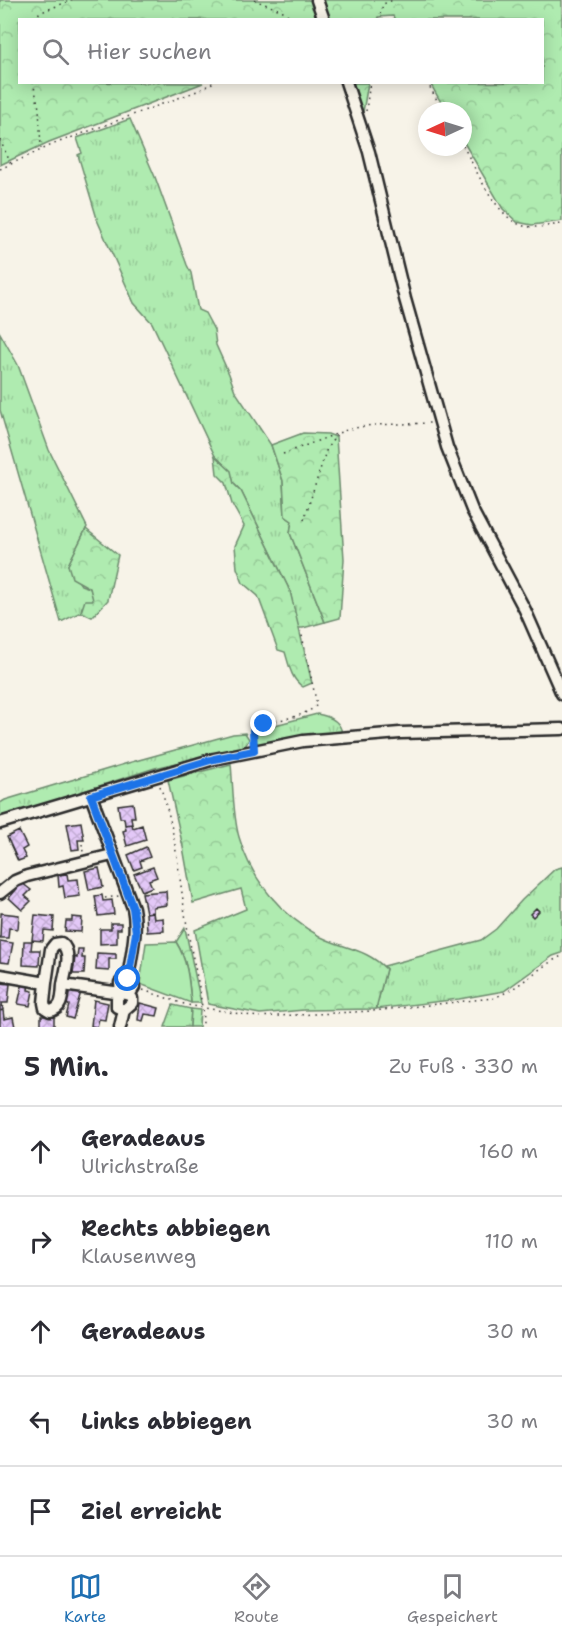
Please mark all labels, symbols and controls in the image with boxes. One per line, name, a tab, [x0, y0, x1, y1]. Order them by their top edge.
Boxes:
search box	[18, 18, 544, 84]
icon: search	[39, 35, 72, 68]
text: Hier suchen	[87, 37, 212, 66]
north arrow	[418, 102, 472, 156]
route end	[250, 710, 276, 736]
route start	[114, 965, 140, 991]
text: 5 Min.	[24, 1049, 109, 1084]
text: Zu Fuß · 330 m	[389, 1053, 538, 1079]
text: Geradeaus	[81, 1124, 205, 1153]
icon: ahead	[24, 1135, 57, 1168]
text: 160 m	[479, 1138, 538, 1164]
text: Ulrichstraße	[81, 1153, 199, 1179]
text: Rechts abbiegen	[81, 1214, 270, 1243]
icon: right	[24, 1225, 57, 1258]
text: 110 m	[484, 1228, 538, 1254]
text: Klausenweg	[81, 1243, 196, 1269]
icon: ahead	[24, 1315, 57, 1348]
text: Geradeaus	[81, 1317, 205, 1346]
text: 30 m	[486, 1318, 538, 1344]
icon: left	[24, 1405, 57, 1438]
text: Links abbiegen	[81, 1407, 252, 1436]
text: 30 m	[486, 1408, 538, 1434]
icon: arrive	[24, 1495, 57, 1528]
text: Ziel erreicht	[81, 1497, 222, 1526]
tab: Karte	[64, 1570, 106, 1627]
tab: Route	[234, 1570, 279, 1627]
tab: Gespeichert	[407, 1570, 498, 1627]

